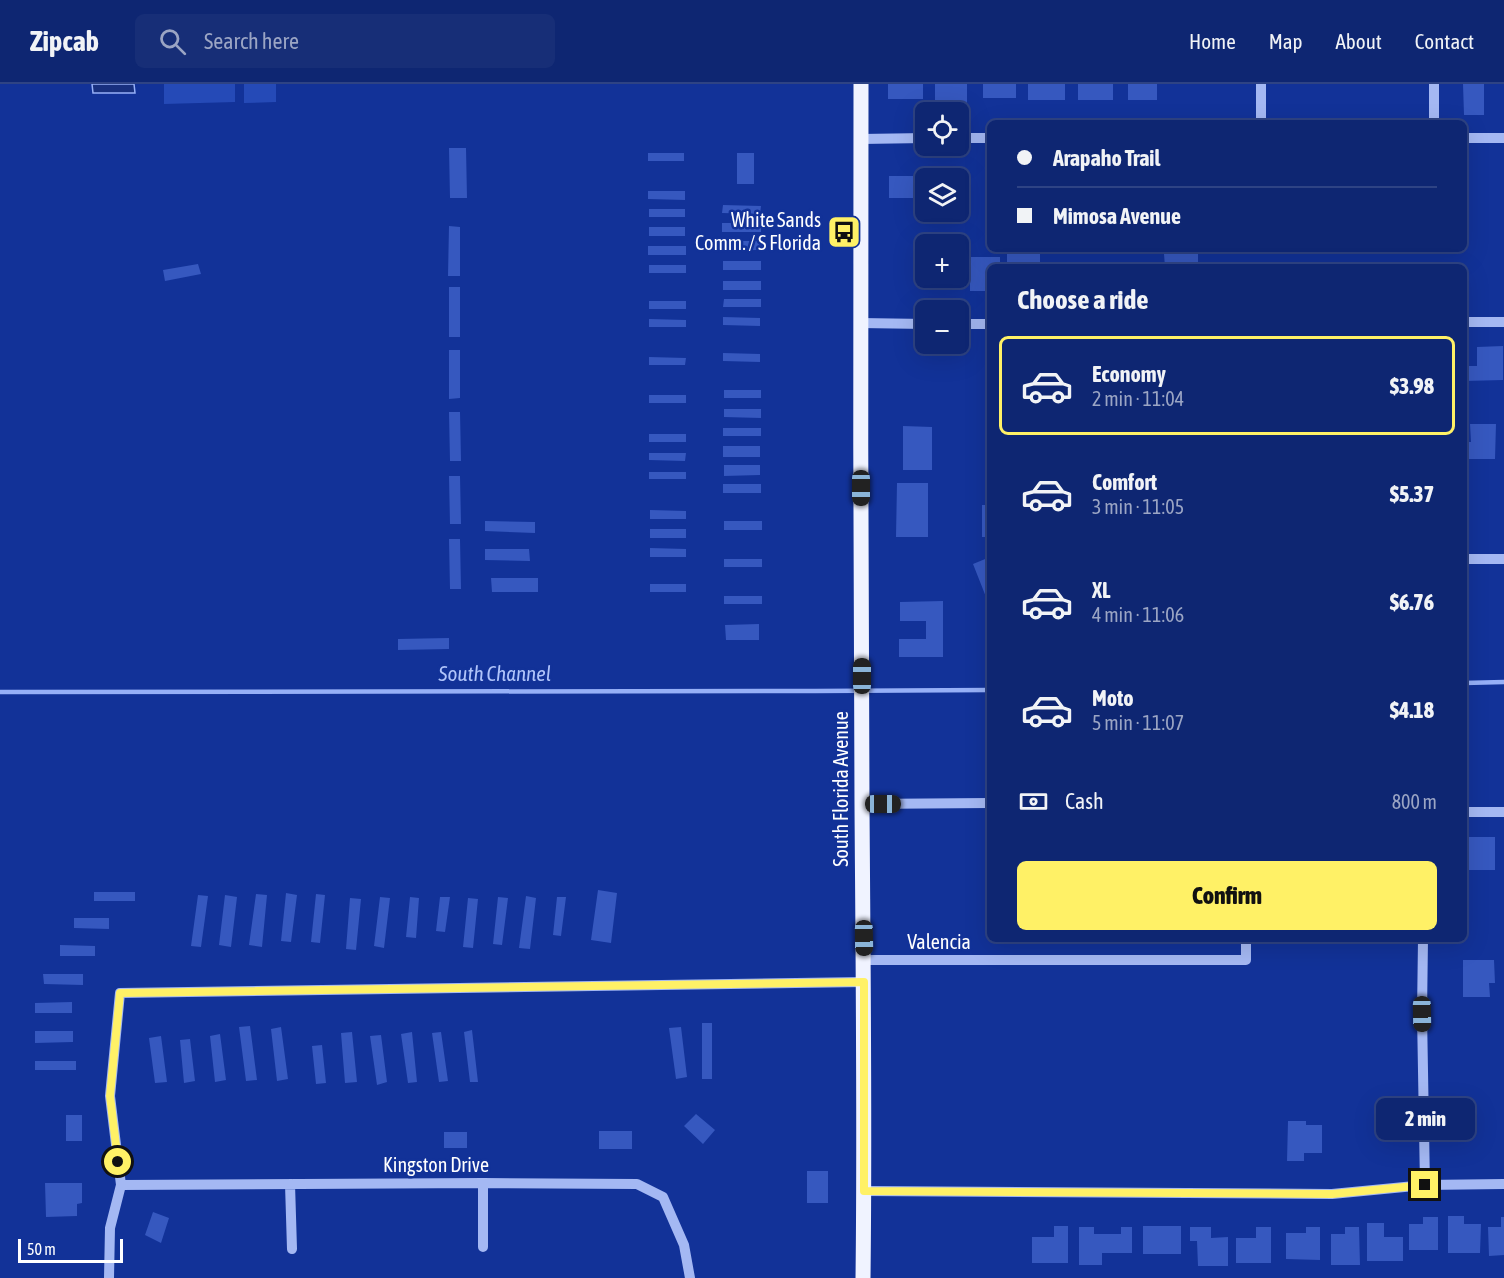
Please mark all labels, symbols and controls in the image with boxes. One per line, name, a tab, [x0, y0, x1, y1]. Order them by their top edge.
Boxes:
search box	[135, 14, 555, 68]
text: Zipcab	[30, 25, 99, 57]
icon: search	[156, 25, 189, 58]
text: Search here	[204, 28, 299, 54]
text: Home	[1189, 29, 1236, 53]
text: Map	[1269, 29, 1303, 53]
text: About	[1336, 29, 1382, 53]
text: Contact	[1415, 29, 1474, 53]
map controls	[915, 102, 969, 354]
button: locate	[915, 102, 969, 156]
text: Arapaho Trail	[1053, 145, 1160, 171]
button: layers	[915, 168, 969, 222]
text: Mimosa Avenue	[1053, 203, 1181, 229]
place label: White Sands Comm. / S Florida	[695, 208, 821, 254]
bus stop icon: White Sands Comm. / S Florida	[826, 214, 862, 250]
button: +	[915, 234, 969, 288]
text: Choose a ride	[1017, 284, 1149, 315]
button: −	[915, 300, 969, 354]
icon: car	[1020, 359, 1074, 413]
text: Economy	[1092, 361, 1166, 387]
text: $3.98	[1390, 373, 1434, 399]
text: 2 min · 11:04	[1092, 387, 1184, 410]
icon: car	[1020, 467, 1074, 521]
text: Comfort	[1092, 469, 1157, 495]
car	[852, 470, 870, 506]
text: $5.37	[1390, 481, 1434, 507]
text: 3 min · 11:05	[1092, 495, 1184, 518]
icon: car	[1020, 575, 1074, 629]
text: XL	[1092, 577, 1110, 603]
text: $6.76	[1390, 589, 1434, 615]
text: 4 min · 11:06	[1092, 603, 1184, 626]
car	[853, 658, 871, 694]
water label: South Channel	[438, 661, 551, 685]
icon: car	[1020, 683, 1074, 737]
text: Moto	[1092, 685, 1134, 711]
text: $4.18	[1390, 697, 1434, 723]
street label: South Florida Avenue	[829, 711, 852, 867]
text: 5 min · 11:07	[1092, 711, 1184, 734]
icon: cash	[1017, 785, 1050, 818]
text: Cash	[1065, 788, 1104, 814]
text: 800 m	[1392, 790, 1437, 813]
car	[865, 795, 901, 813]
button: Confirm	[1017, 861, 1437, 930]
car	[855, 920, 873, 956]
street label: Valencia	[907, 930, 971, 953]
car	[1413, 996, 1431, 1032]
callout: 2 min	[1376, 1098, 1474, 1140]
text: 2 min	[1405, 1107, 1446, 1130]
route start	[104, 1148, 131, 1175]
street label: Kingston Drive	[383, 1153, 489, 1176]
route end	[1411, 1171, 1438, 1198]
scale bar	[18, 1236, 123, 1264]
text: 50 m	[27, 1240, 56, 1258]

